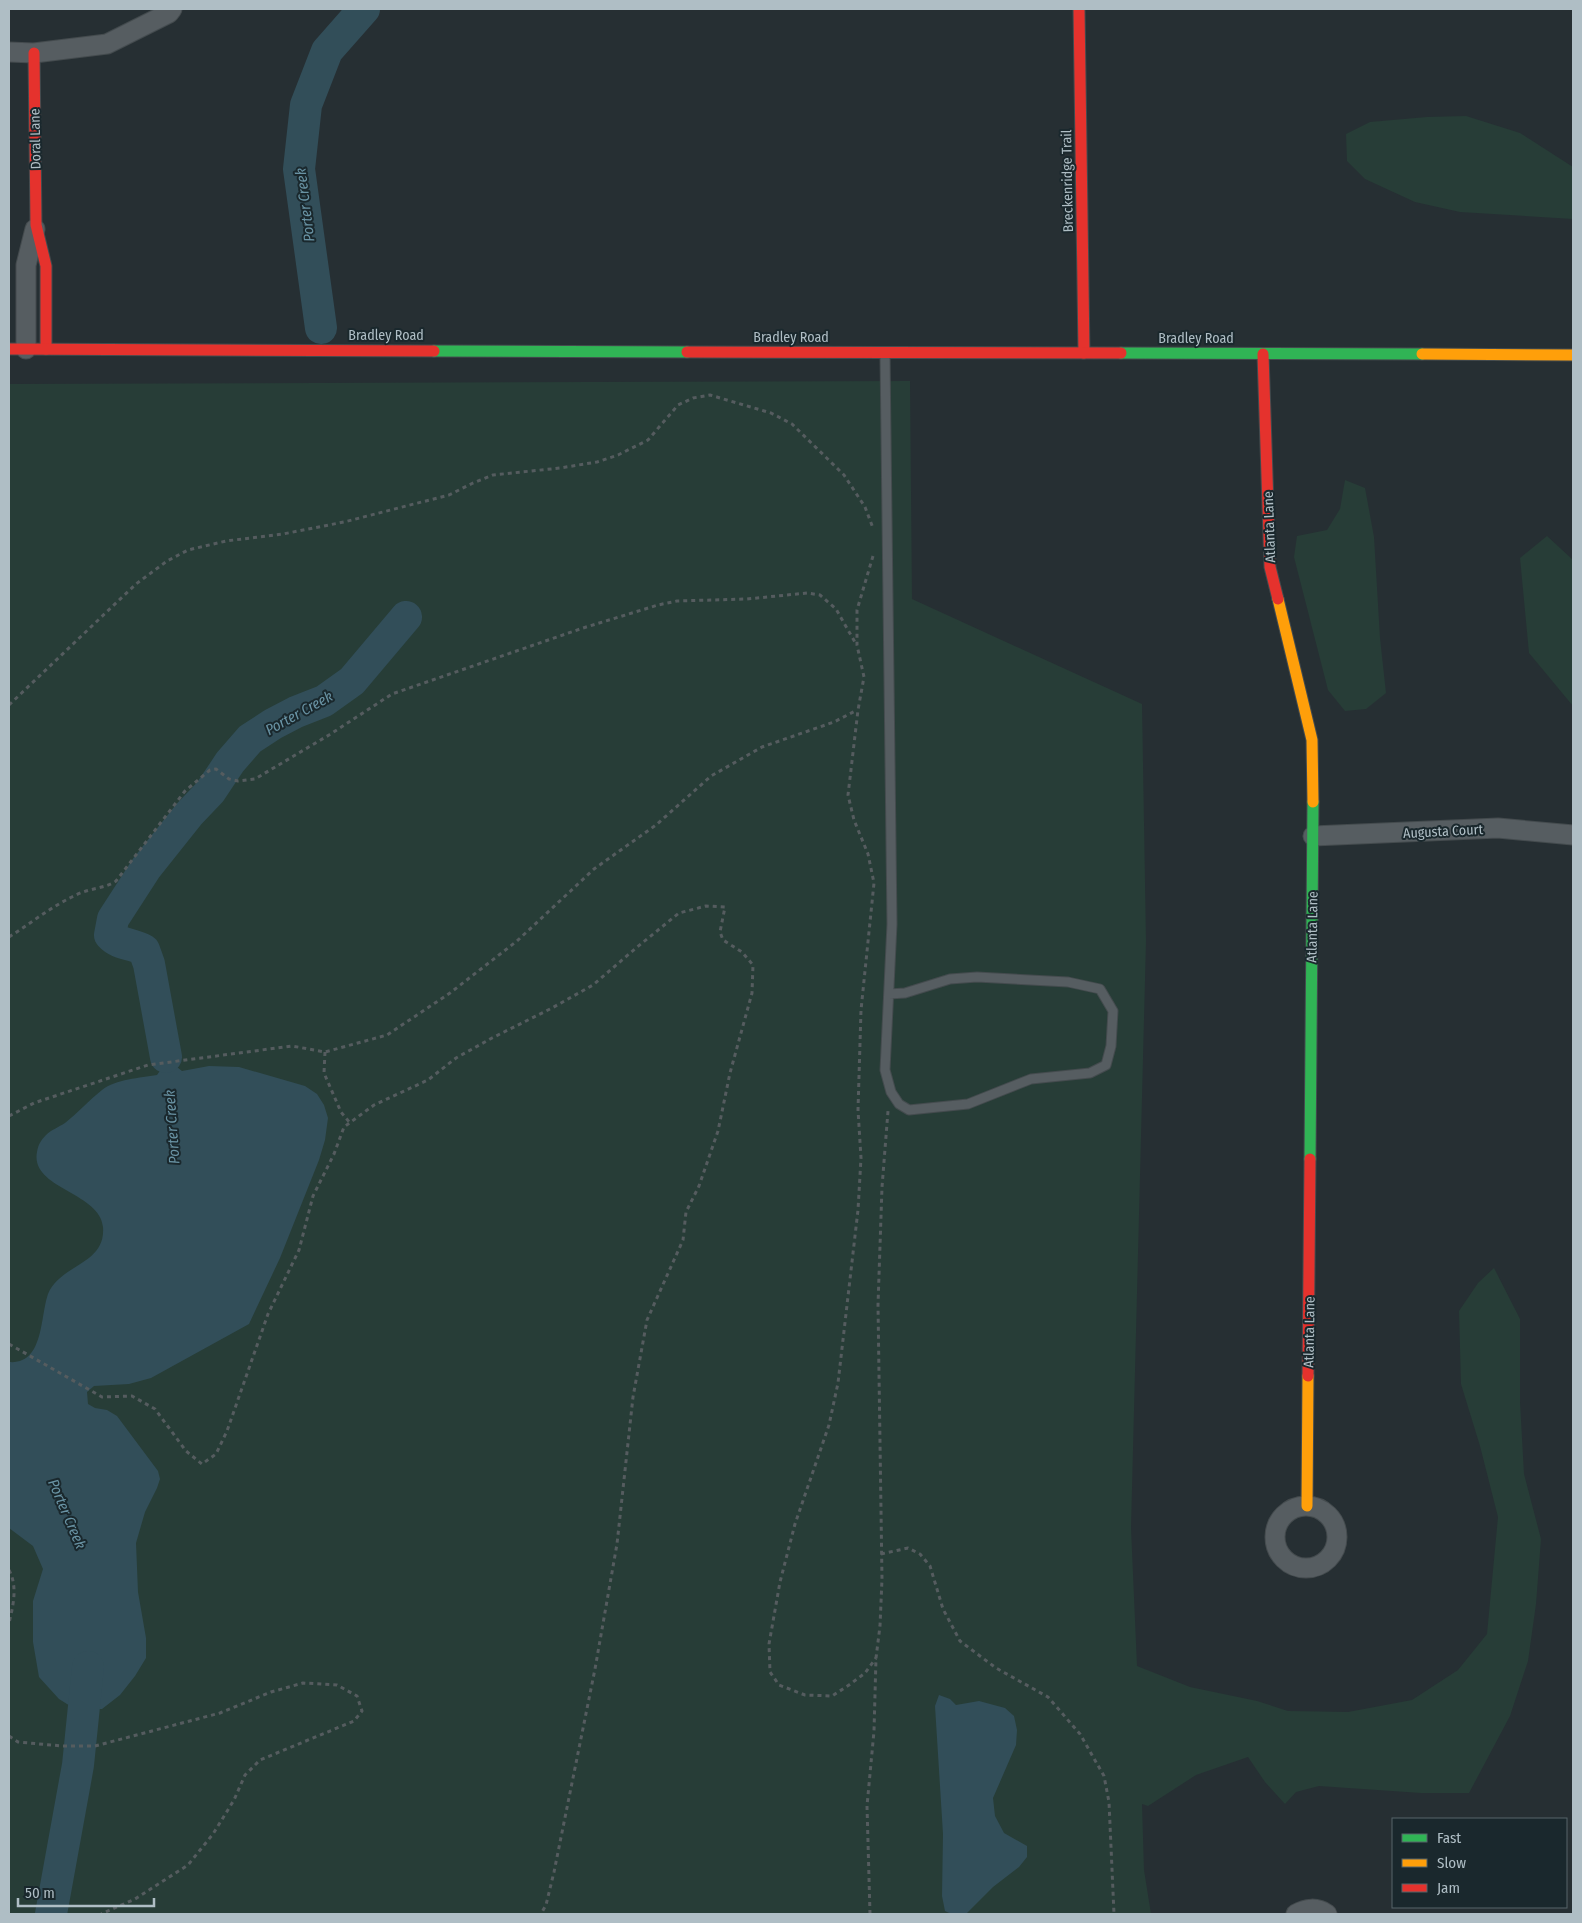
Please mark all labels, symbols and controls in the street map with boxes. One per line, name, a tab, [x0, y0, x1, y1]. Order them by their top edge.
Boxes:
street label: Doral Lane	[26, 108, 45, 170]
street label: Breckenridge Trail	[1058, 129, 1077, 233]
water label: Porter Creek	[291, 166, 318, 243]
street label: Bradley Road	[348, 327, 424, 344]
street label: Bradley Road	[753, 329, 829, 346]
street label: Bradley Road	[1158, 330, 1234, 347]
street label: Atlanta Lane	[1260, 491, 1279, 563]
water label: Porter Creek	[262, 687, 336, 739]
street label: Augusta Court	[1403, 821, 1484, 842]
street label: Atlanta Lane	[1303, 891, 1322, 963]
water label: Porter Creek	[160, 1089, 184, 1165]
street label: Atlanta Lane	[1300, 1296, 1319, 1368]
water label: Porter Creek	[44, 1476, 90, 1552]
legend	[1392, 1818, 1567, 1908]
text: Fast	[1437, 1829, 1461, 1847]
text: Slow	[1437, 1854, 1466, 1872]
scale bar	[18, 1876, 154, 1908]
text: Jam	[1437, 1879, 1460, 1897]
text: 50 m	[25, 1884, 55, 1902]

